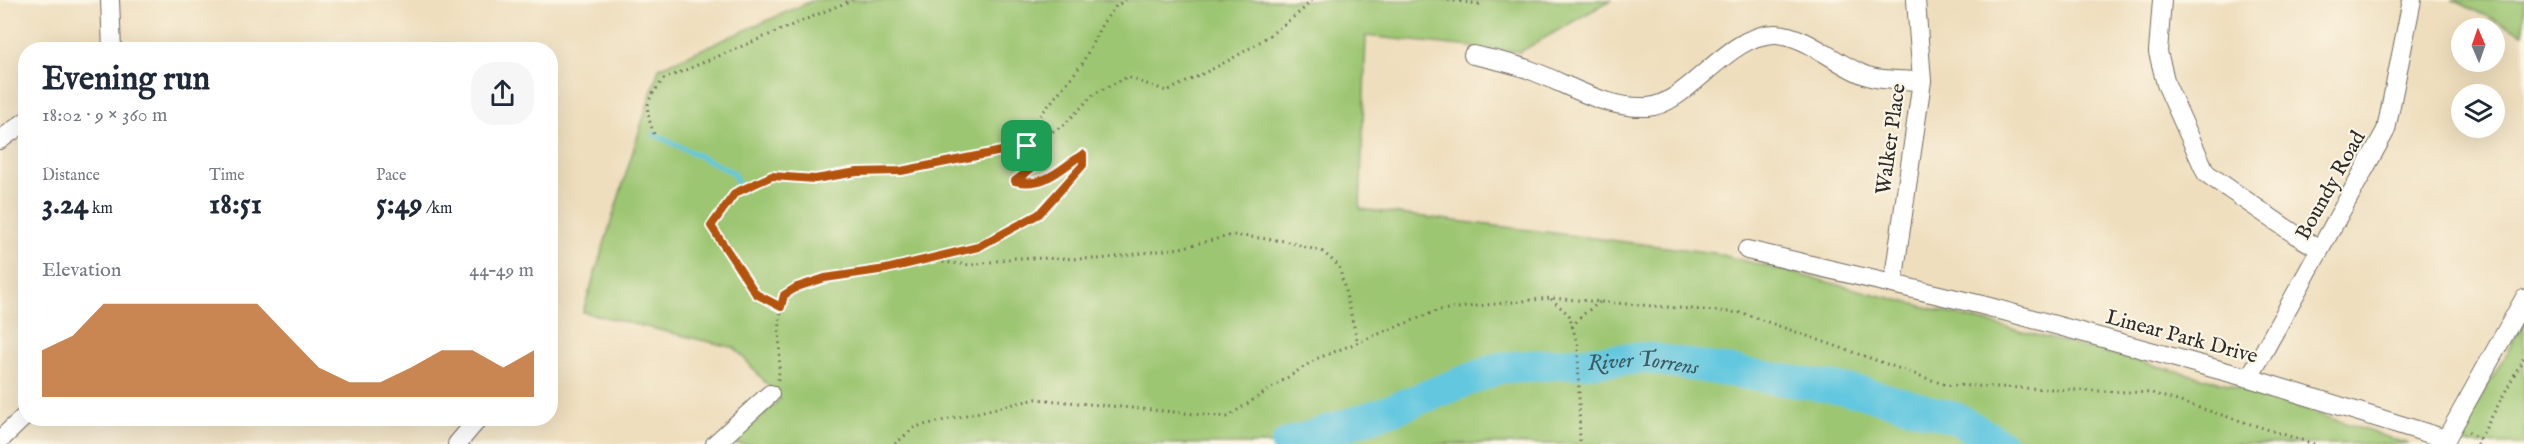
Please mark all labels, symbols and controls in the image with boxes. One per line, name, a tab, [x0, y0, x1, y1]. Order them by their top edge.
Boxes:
north arrow	[2451, 18, 2505, 72]
map controls	[2451, 18, 2505, 138]
text: Evening run	[42, 59, 210, 101]
button: share	[471, 62, 534, 125]
street label: Walker Place	[1870, 81, 1913, 197]
button: layers	[2451, 84, 2505, 138]
text: 18:02 · 9 × 360 m	[42, 103, 167, 128]
pin	[1001, 120, 1052, 171]
street label: Boundy Road	[2290, 126, 2373, 245]
icon: arrive	[1010, 129, 1043, 162]
text: Distance	[42, 166, 100, 186]
text: Time	[209, 166, 245, 186]
text: Pace	[376, 166, 406, 186]
text: 3.24	[42, 186, 88, 224]
text: 18:51	[209, 186, 262, 224]
text: 5:49	[376, 186, 423, 224]
text: km	[88, 199, 113, 219]
text: /km	[423, 199, 452, 219]
text: Elevation	[42, 258, 121, 283]
text: 44–49 m	[469, 258, 534, 283]
street label: Linear Park Drive	[2103, 304, 2261, 371]
water label: River Torrens	[1587, 345, 1701, 382]

